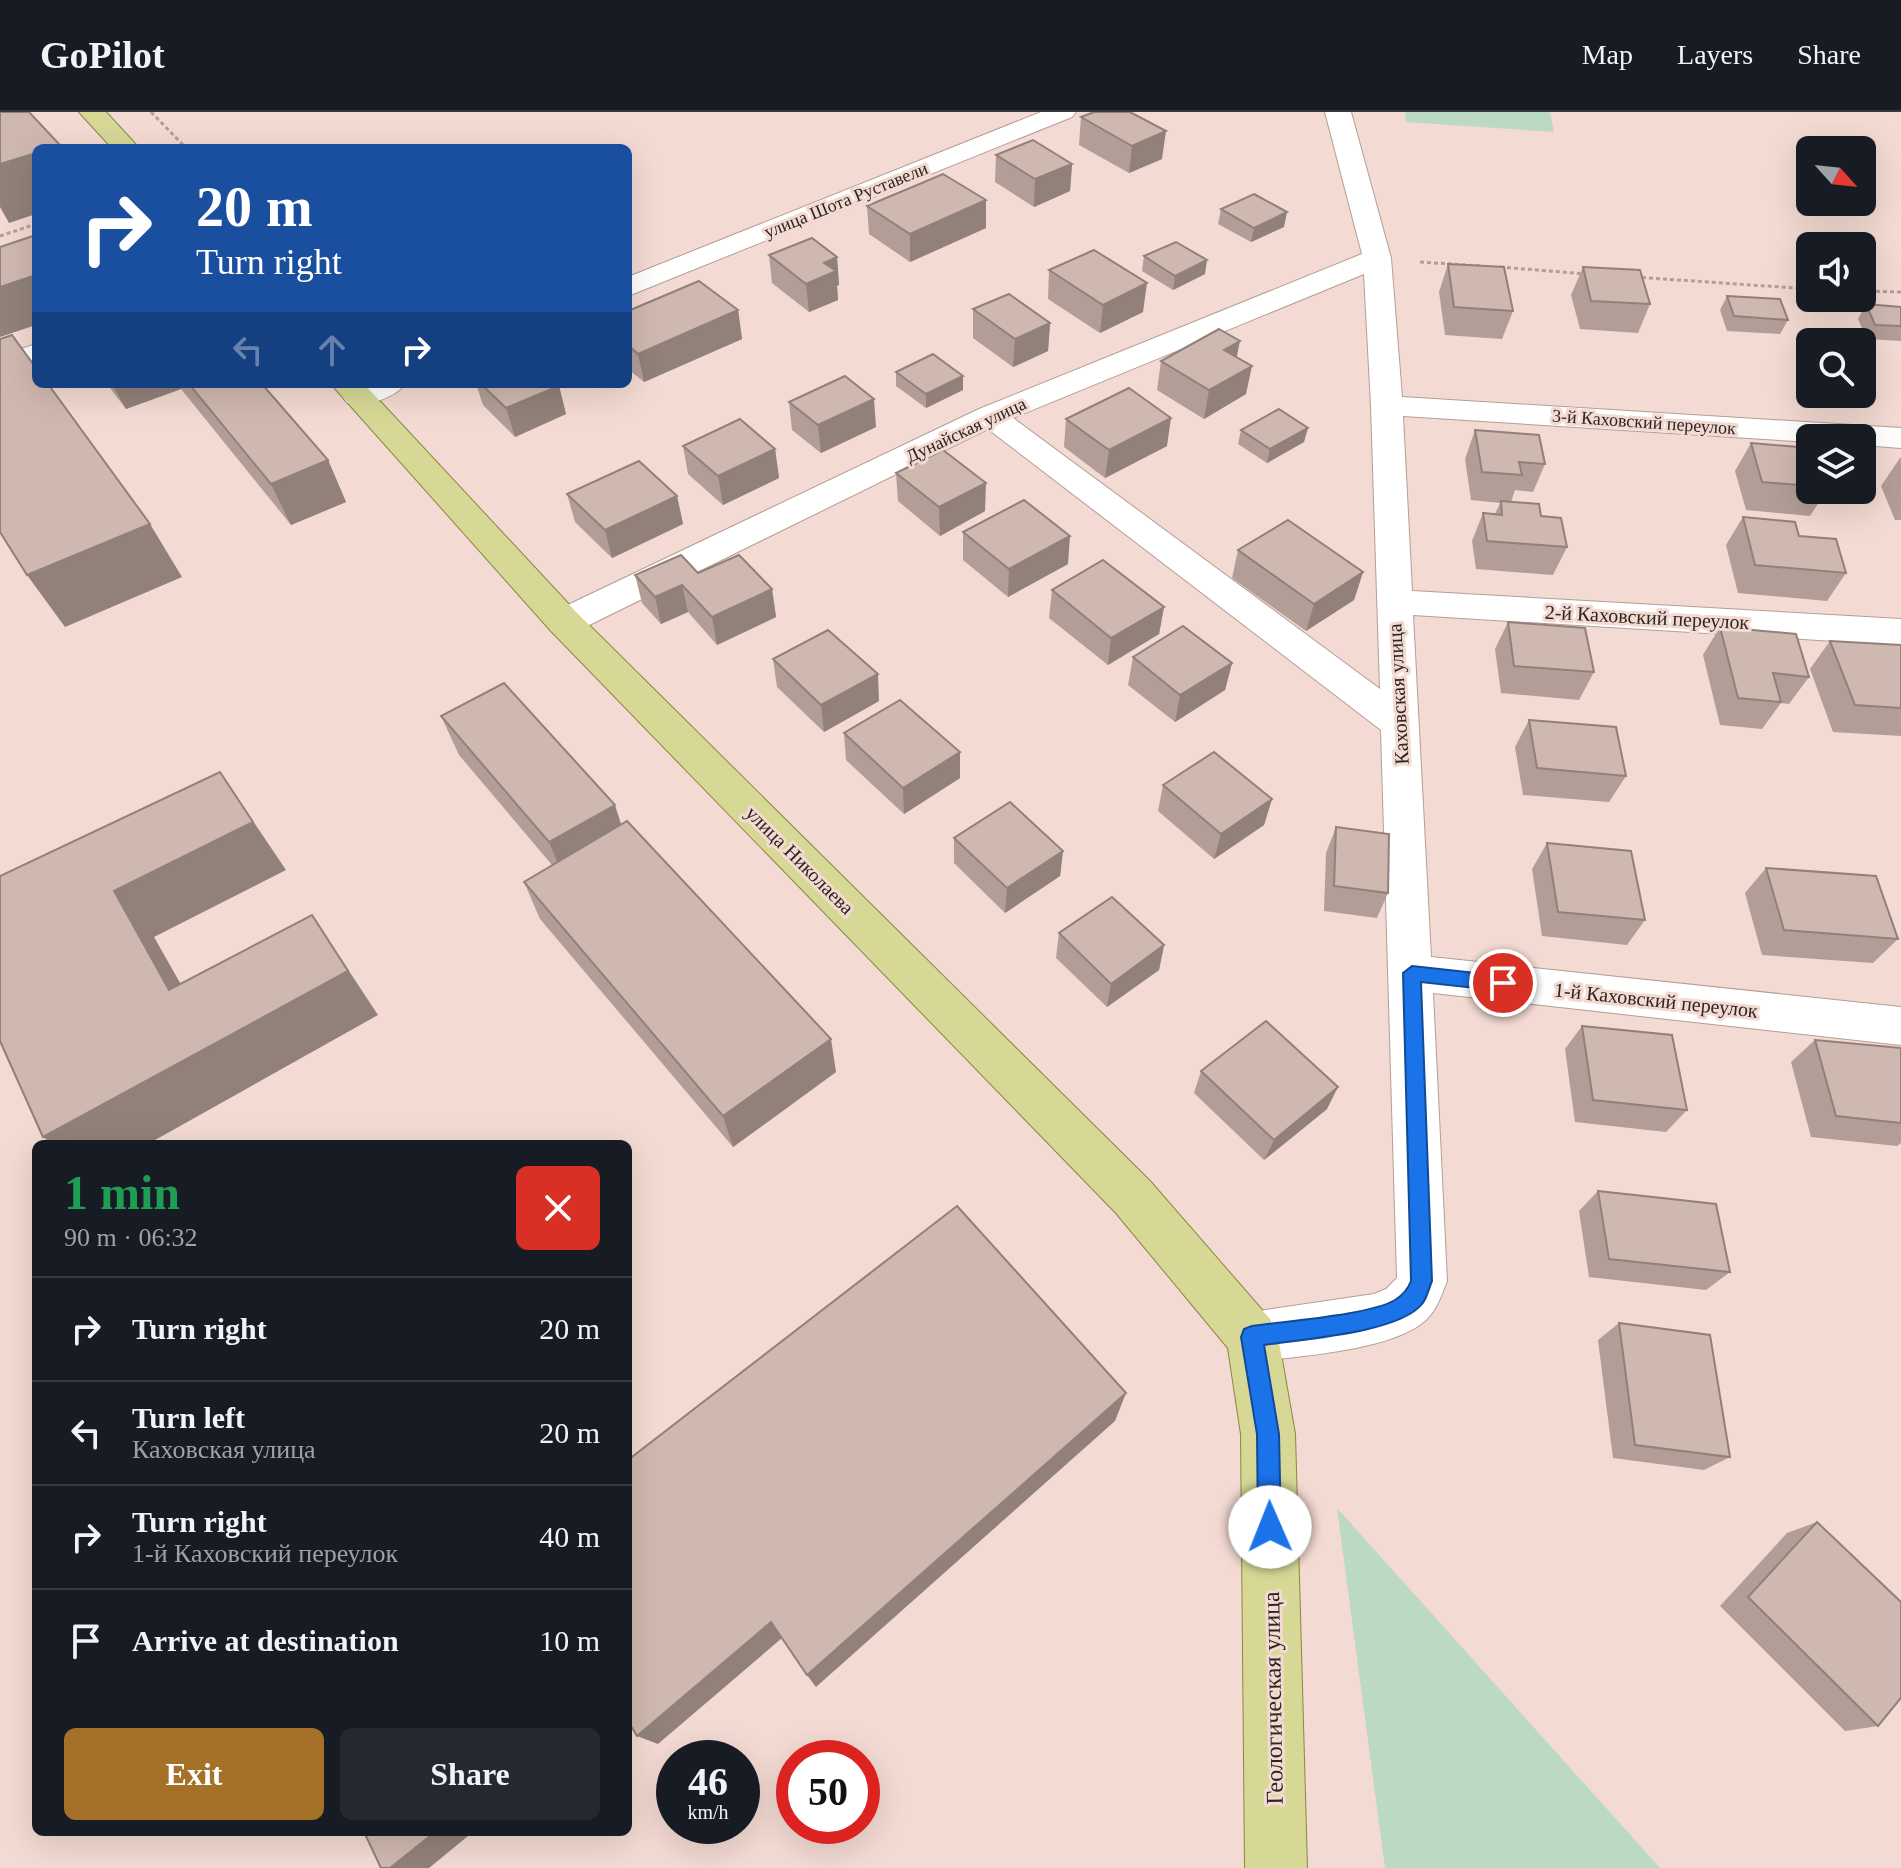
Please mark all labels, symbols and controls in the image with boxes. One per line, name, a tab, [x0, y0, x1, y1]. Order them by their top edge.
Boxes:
text: GoPilot	[40, 34, 165, 76]
text: Map	[1582, 39, 1633, 70]
text: Layers	[1677, 39, 1753, 70]
text: Share	[1797, 39, 1861, 70]
north arrow	[1796, 136, 1876, 216]
map controls	[1796, 136, 1876, 504]
street label: улица Шота Руставели	[761, 158, 931, 242]
icon: right	[64, 176, 168, 280]
text: 20 m	[196, 176, 313, 238]
button: sound	[1796, 232, 1876, 312]
text: Turn right	[196, 242, 342, 282]
icon: left	[226, 328, 270, 372]
icon: ahead	[310, 328, 354, 372]
icon: right	[394, 328, 438, 372]
button: search	[1796, 328, 1876, 408]
street label: Дунайская улица	[903, 393, 1029, 467]
street label: 3-й Каховский переулок	[1551, 406, 1737, 438]
button: layers	[1796, 424, 1876, 504]
street label: 2-й Каховский переулок	[1544, 601, 1750, 634]
street label: Каховская улица	[1383, 623, 1414, 765]
street label: улица Николаева	[741, 801, 859, 919]
pin	[1469, 949, 1537, 1017]
icon: arrive	[1481, 961, 1525, 1005]
street label: 1-й Каховский переулок	[1553, 978, 1759, 1023]
text: 1 min	[64, 1166, 180, 1219]
button: close	[516, 1166, 600, 1250]
text: 90 m · 06:32	[64, 1223, 198, 1252]
icon: right	[64, 1307, 108, 1351]
text: Turn right	[132, 1312, 267, 1345]
text: 20 m	[539, 1312, 600, 1345]
text: Turn left	[132, 1401, 245, 1434]
icon: left	[64, 1411, 108, 1455]
text: 20 m	[539, 1416, 600, 1449]
text: Каховская улица	[132, 1435, 316, 1464]
position arrow	[1228, 1485, 1312, 1569]
text: Turn right	[132, 1505, 267, 1538]
icon: right	[64, 1515, 108, 1559]
text: 40 m	[539, 1520, 600, 1553]
text: 1-й Каховский переулок	[132, 1539, 398, 1568]
street label: Геологическая улица	[1258, 1591, 1288, 1805]
icon: arrive	[64, 1619, 108, 1663]
text: Arrive at destination	[132, 1624, 399, 1657]
text: 10 m	[539, 1624, 600, 1657]
button: Exit	[64, 1728, 324, 1820]
button: Share	[340, 1728, 600, 1820]
speed limit sign: 50	[776, 1740, 880, 1844]
text: 46	[688, 1759, 728, 1804]
text: km/h	[687, 1801, 729, 1823]

